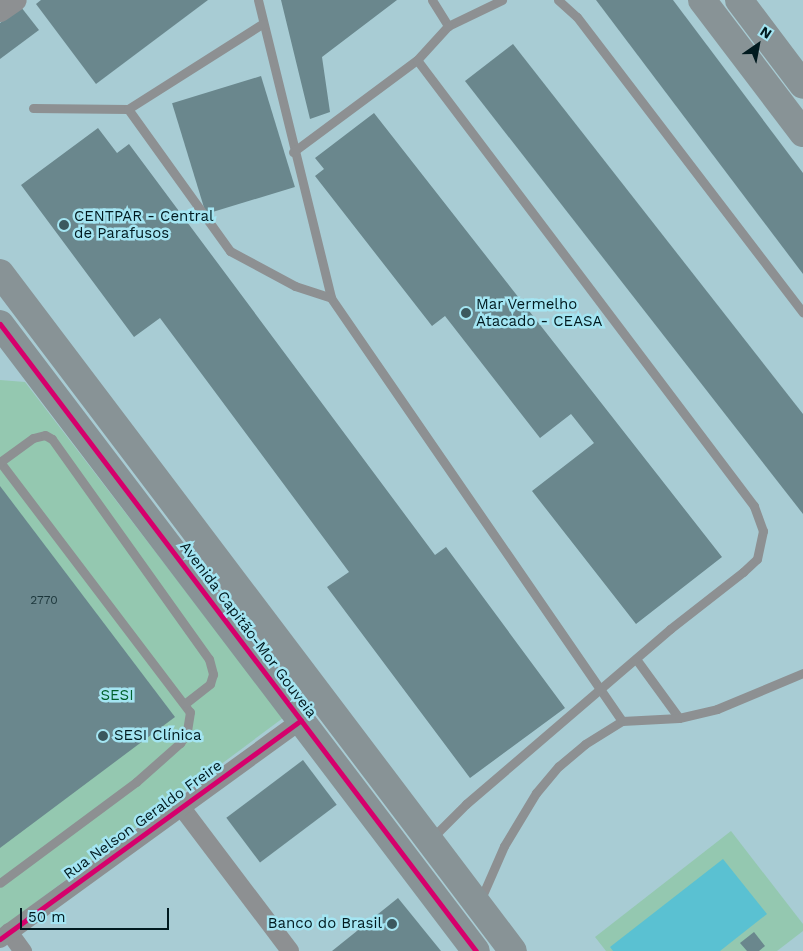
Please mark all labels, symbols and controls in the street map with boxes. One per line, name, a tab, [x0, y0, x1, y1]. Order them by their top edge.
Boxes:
north arrow	[733, 20, 783, 70]
text: N	[757, 23, 775, 42]
place label: CENTPAR - Central de Parafusos	[74, 207, 214, 242]
marker: CENTPAR - Central de Parafusos	[58, 219, 70, 231]
place label: Mar Vermelho Atacado - CEASA	[476, 295, 602, 330]
marker: Mar Vermelho Atacado - CEASA	[460, 307, 472, 319]
street label: Avenida Capitão-Mor Gouveia	[176, 538, 320, 722]
house number: 2770	[30, 594, 58, 608]
park label: SESI	[100, 687, 134, 705]
place label: SESI Clínica	[114, 727, 201, 745]
marker: SESI Clínica	[96, 729, 110, 743]
street label: Rua Nelson Geraldo Freire	[60, 756, 226, 884]
scale bar	[22, 898, 171, 930]
text: 50 m	[28, 908, 65, 926]
place label: Banco do Brasil	[268, 915, 382, 933]
marker: Banco do Brasil	[386, 918, 398, 930]

